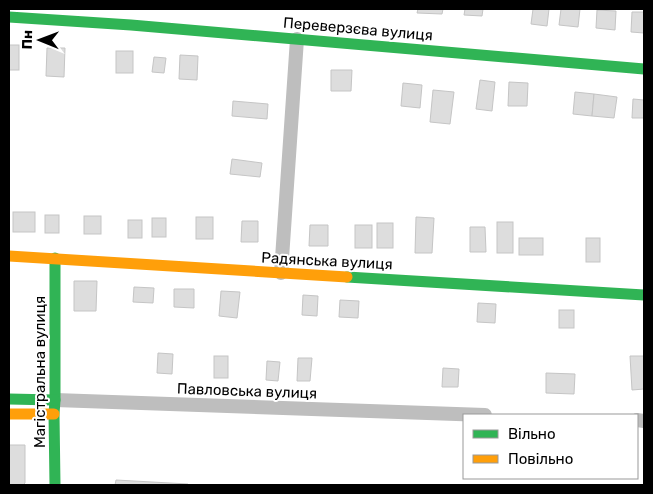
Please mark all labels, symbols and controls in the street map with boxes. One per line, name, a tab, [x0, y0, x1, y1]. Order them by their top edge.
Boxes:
street label: Переверзєва вулиця	[282, 13, 434, 45]
north arrow	[15, 15, 65, 65]
text: Пн	[19, 30, 36, 50]
street label: Радянська вулиця	[261, 249, 393, 273]
street label: Магістральна вулиця	[31, 296, 49, 448]
street label: Павловська вулиця	[177, 380, 317, 402]
legend	[463, 414, 638, 479]
text: Вільно	[508, 425, 556, 443]
text: Повільно	[508, 450, 573, 468]

